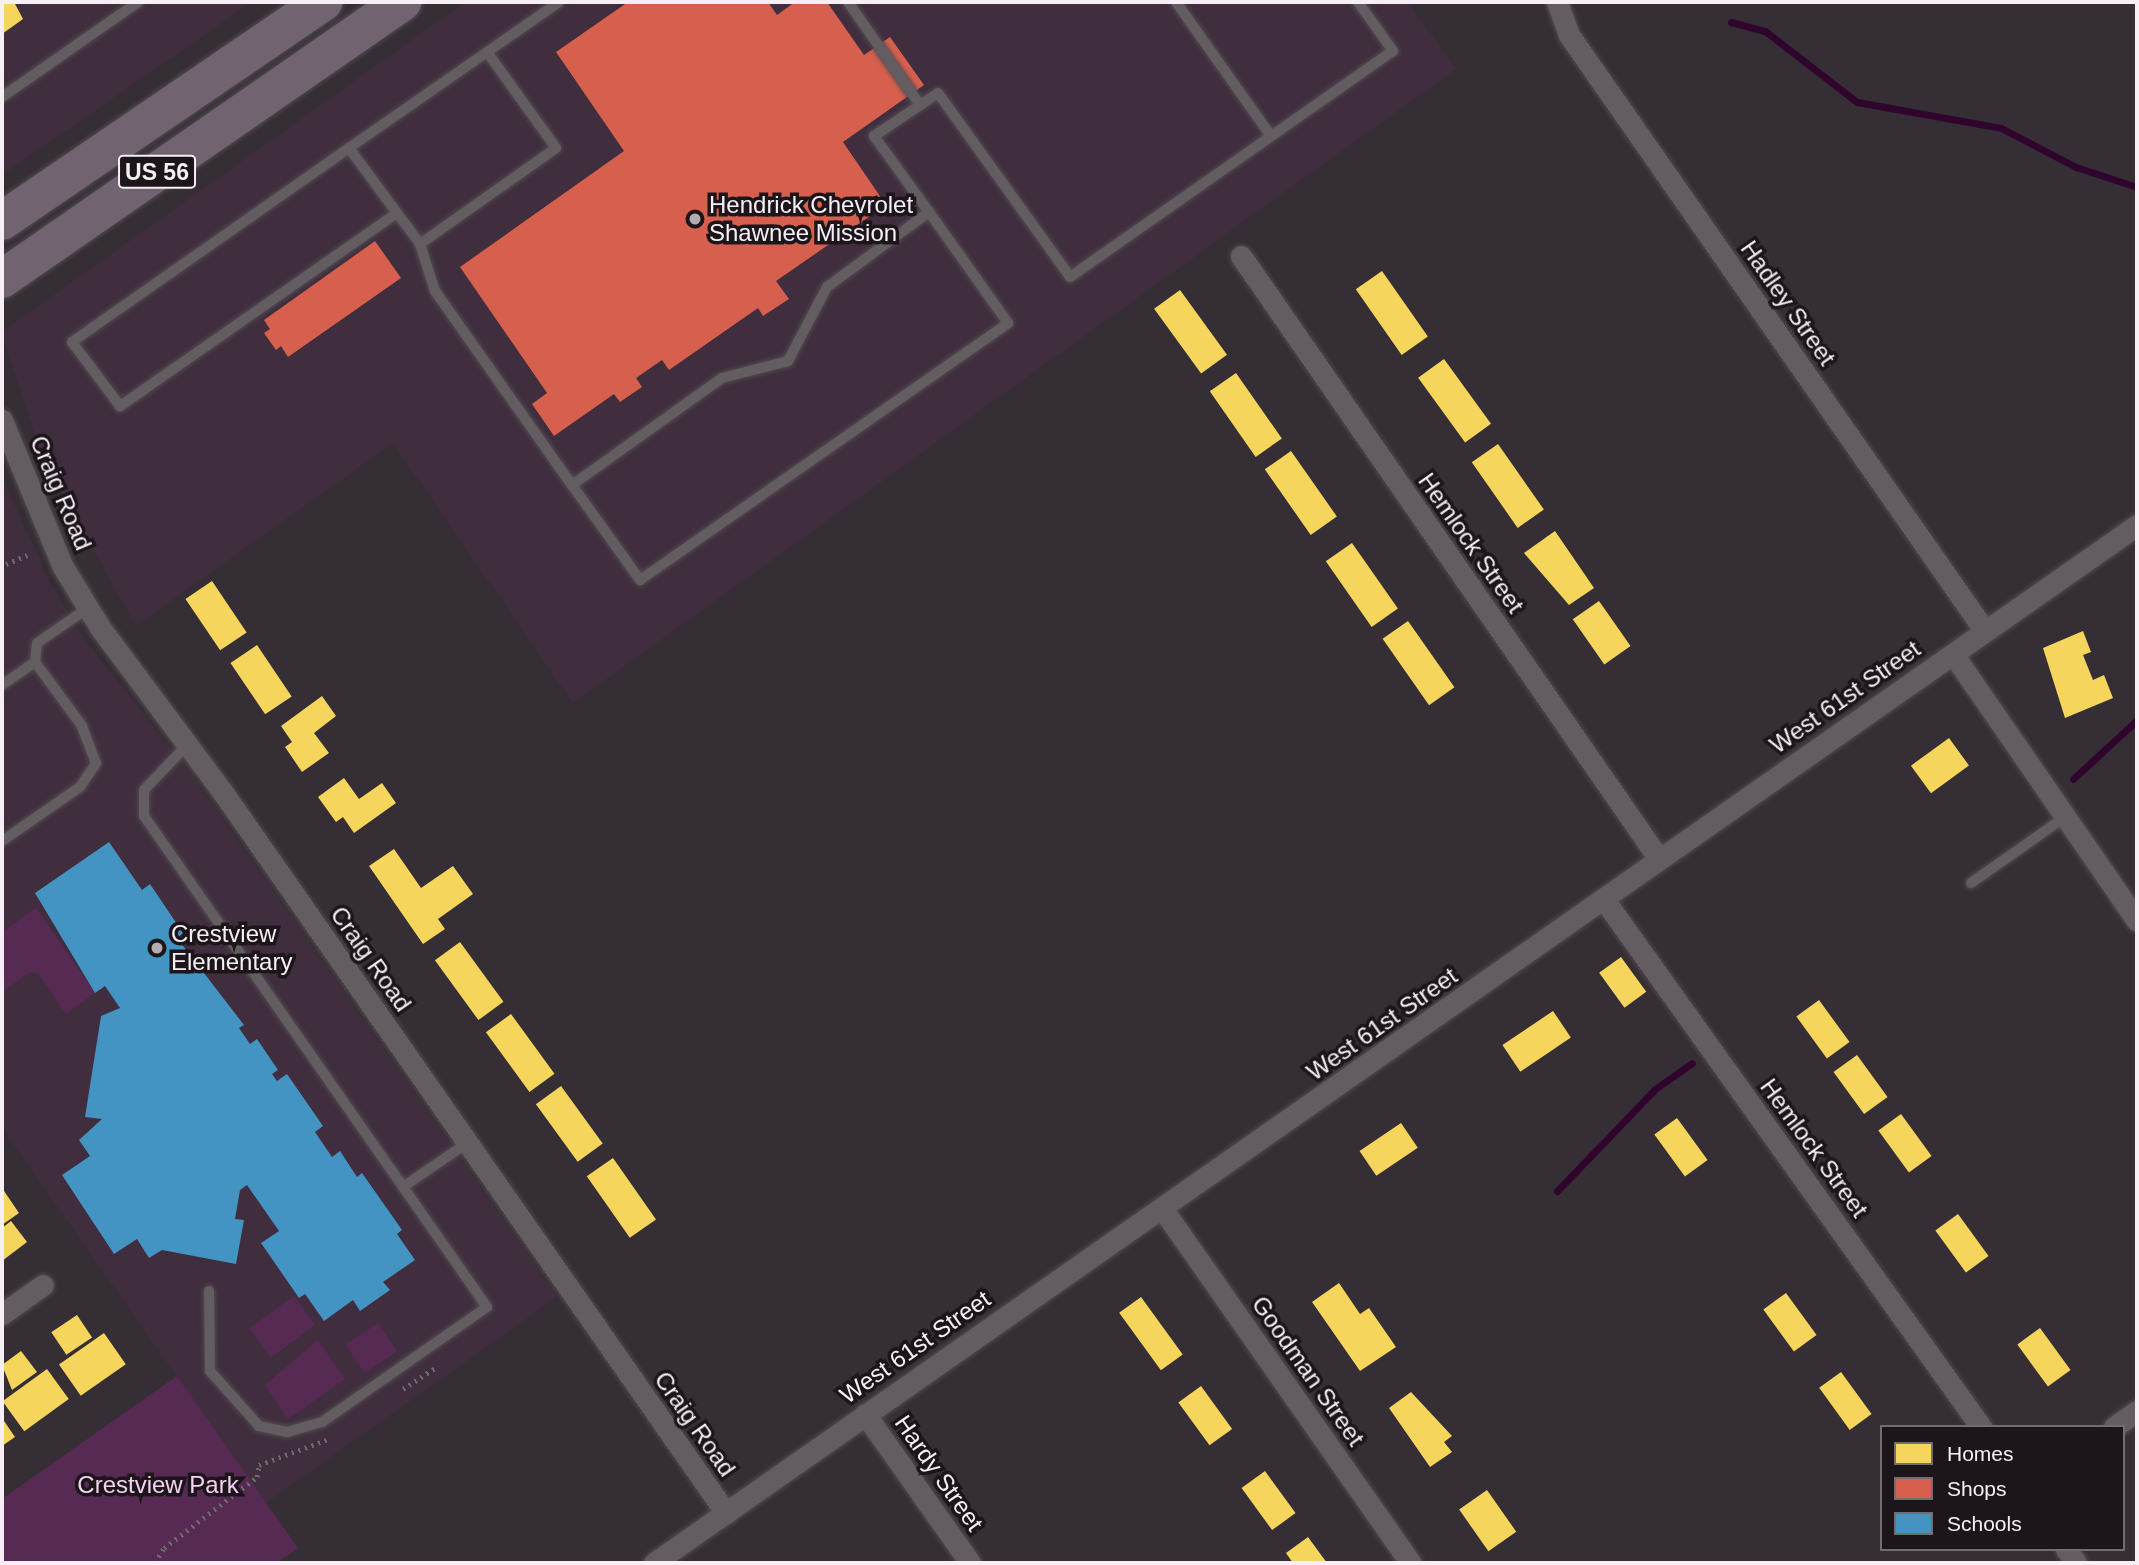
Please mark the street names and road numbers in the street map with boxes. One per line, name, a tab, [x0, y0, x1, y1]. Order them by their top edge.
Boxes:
road number: US 56	[117, 153, 197, 192]
street label: Hadley Street	[1735, 235, 1841, 371]
street label: Craig Road	[24, 432, 98, 554]
street label: Hemlock Street	[1412, 468, 1530, 618]
street label: West 61st Street	[1764, 634, 1926, 760]
street label: Craig Road	[324, 901, 418, 1017]
street label: West 61st Street	[1301, 961, 1463, 1087]
street label: Hemlock Street	[1754, 1073, 1874, 1223]
street label: West 61st Street	[834, 1284, 996, 1410]
street label: Goodman Street	[1246, 1291, 1370, 1451]
street label: Craig Road	[648, 1366, 742, 1482]
street label: Hardy Street	[889, 1410, 989, 1536]

